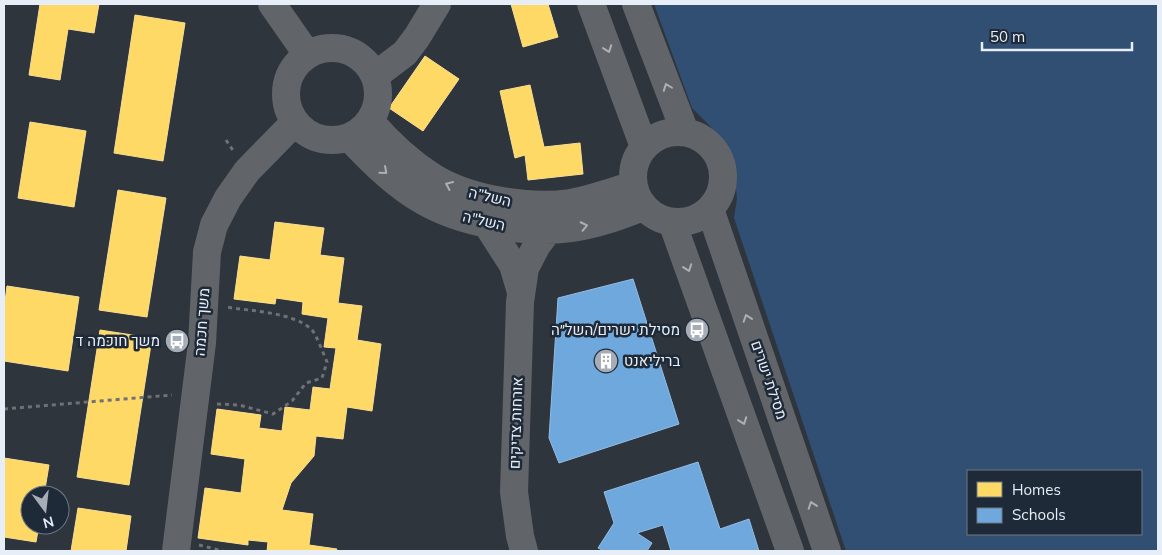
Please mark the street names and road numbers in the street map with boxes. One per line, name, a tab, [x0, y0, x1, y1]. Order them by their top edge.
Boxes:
street label: השל”ה	[467, 182, 513, 211]
street label: השל"ה	[461, 206, 507, 235]
street label: משך חכמה	[190, 287, 213, 357]
street label: מסילת ישרים	[747, 338, 792, 422]
street label: אורחות צדיקים	[504, 377, 527, 469]

